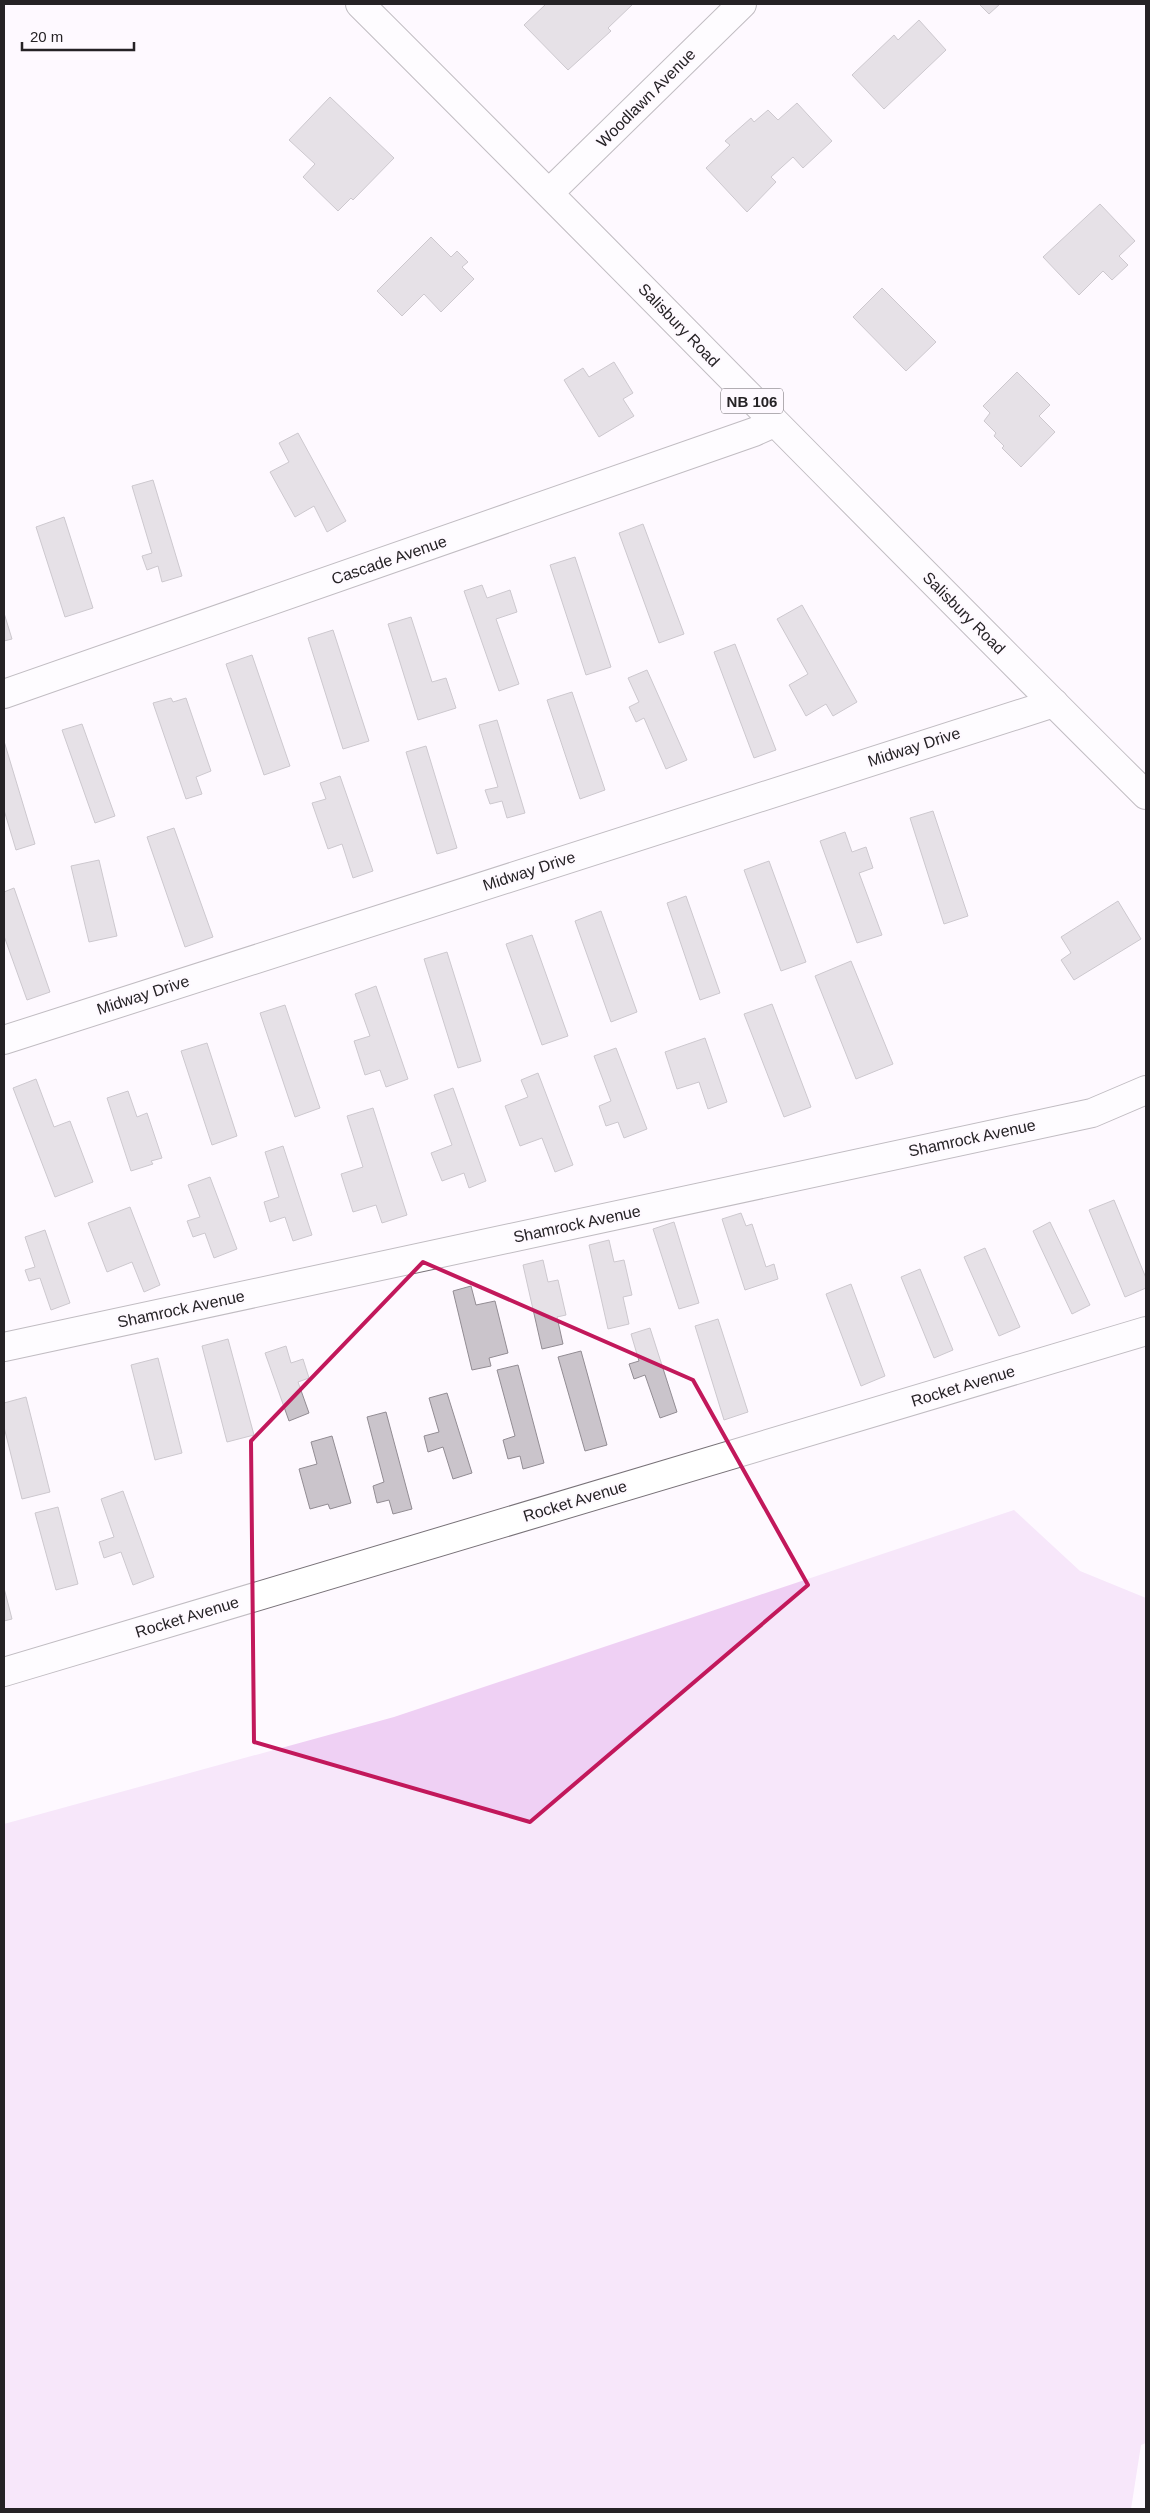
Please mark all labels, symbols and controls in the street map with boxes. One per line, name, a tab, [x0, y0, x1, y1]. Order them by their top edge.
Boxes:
scale bar	[22, 20, 135, 52]
text: 20 m	[30, 28, 63, 45]
street label: Woodlawn Avenue	[593, 45, 699, 151]
street label: Salisbury Road	[635, 280, 723, 370]
road number: NB 106	[721, 388, 783, 414]
street label: Cascade Avenue	[329, 532, 449, 588]
street label: Salisbury Road	[920, 569, 1008, 657]
street label: Midway Drive	[866, 724, 962, 770]
street label: Midway Drive	[481, 848, 577, 894]
street label: Midway Drive	[95, 972, 191, 1018]
street label: Shamrock Avenue	[907, 1116, 1037, 1160]
street label: Shamrock Avenue	[512, 1202, 642, 1246]
street label: Shamrock Avenue	[116, 1287, 246, 1331]
street label: Rocket Avenue	[909, 1362, 1017, 1410]
street label: Rocket Avenue	[521, 1477, 629, 1525]
street label: Rocket Avenue	[133, 1593, 241, 1641]

